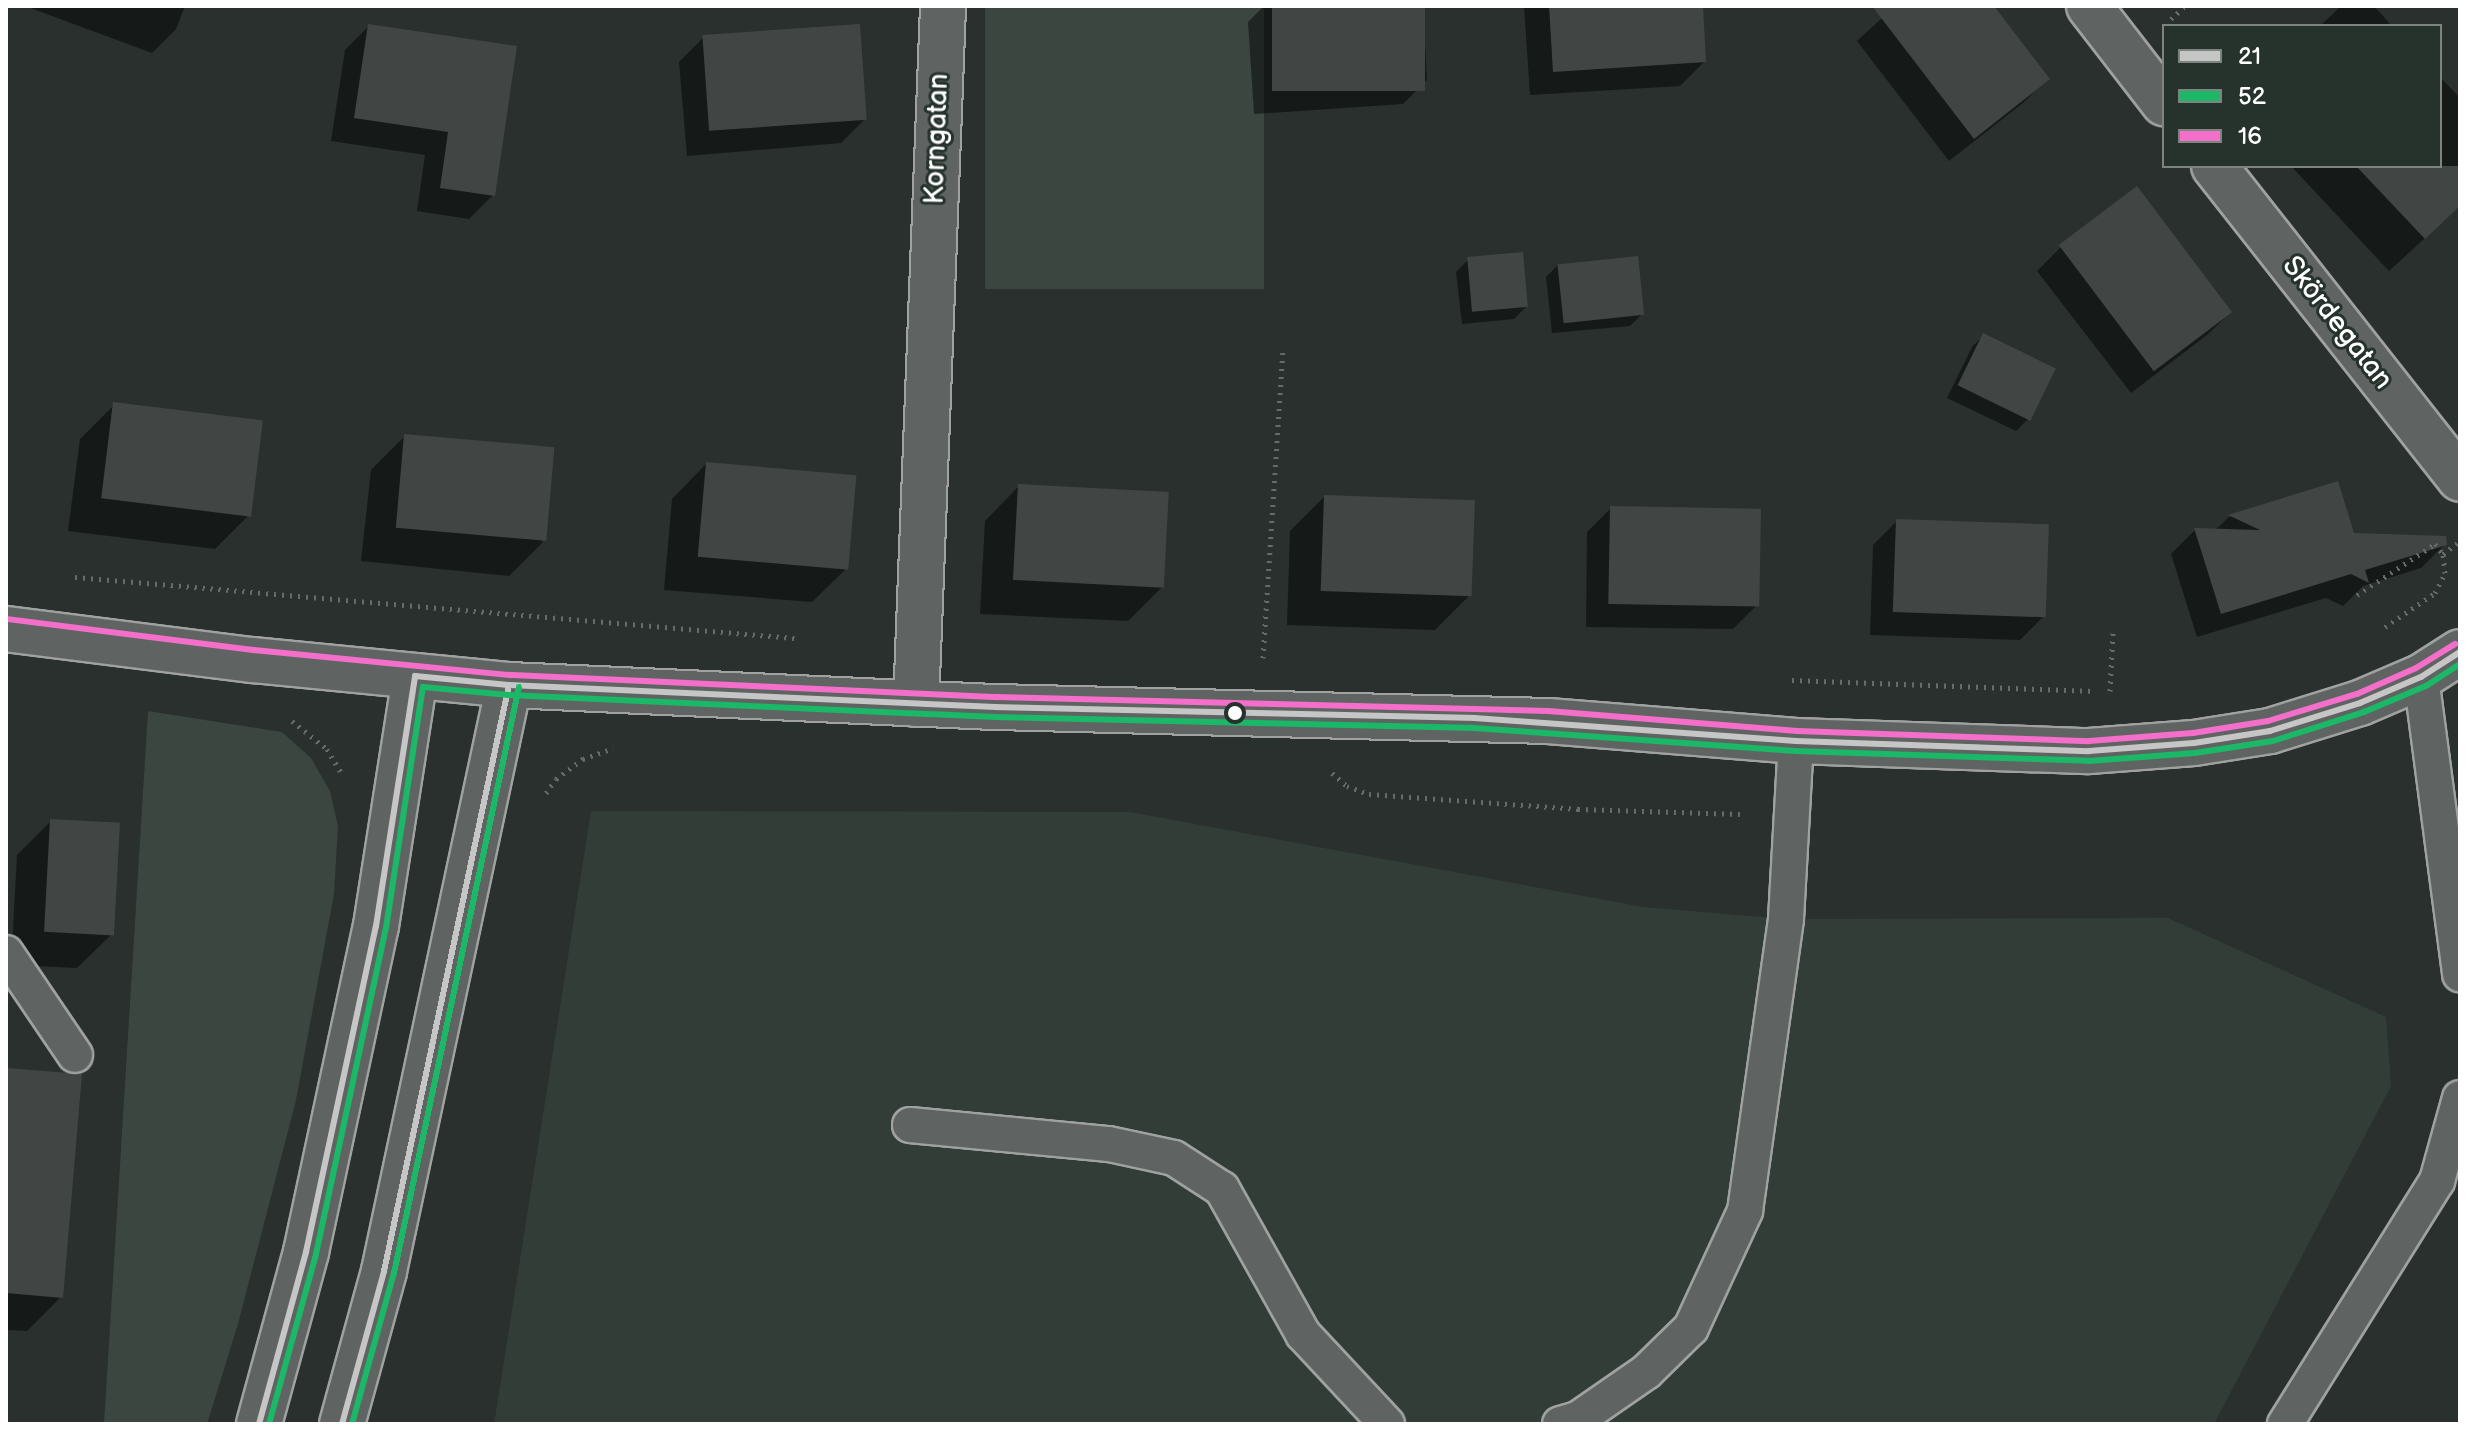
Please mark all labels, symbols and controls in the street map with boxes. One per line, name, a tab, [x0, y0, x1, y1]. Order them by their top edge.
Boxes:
legend	[2162, 24, 2442, 168]
text: 21	[2238, 42, 2261, 71]
street label: Korngatan	[918, 73, 956, 205]
text: 52	[2238, 82, 2266, 111]
text: 16	[2238, 122, 2262, 151]
street label: Skördegatan	[2275, 250, 2399, 396]
unlabelled marker	[1227, 705, 1243, 721]

